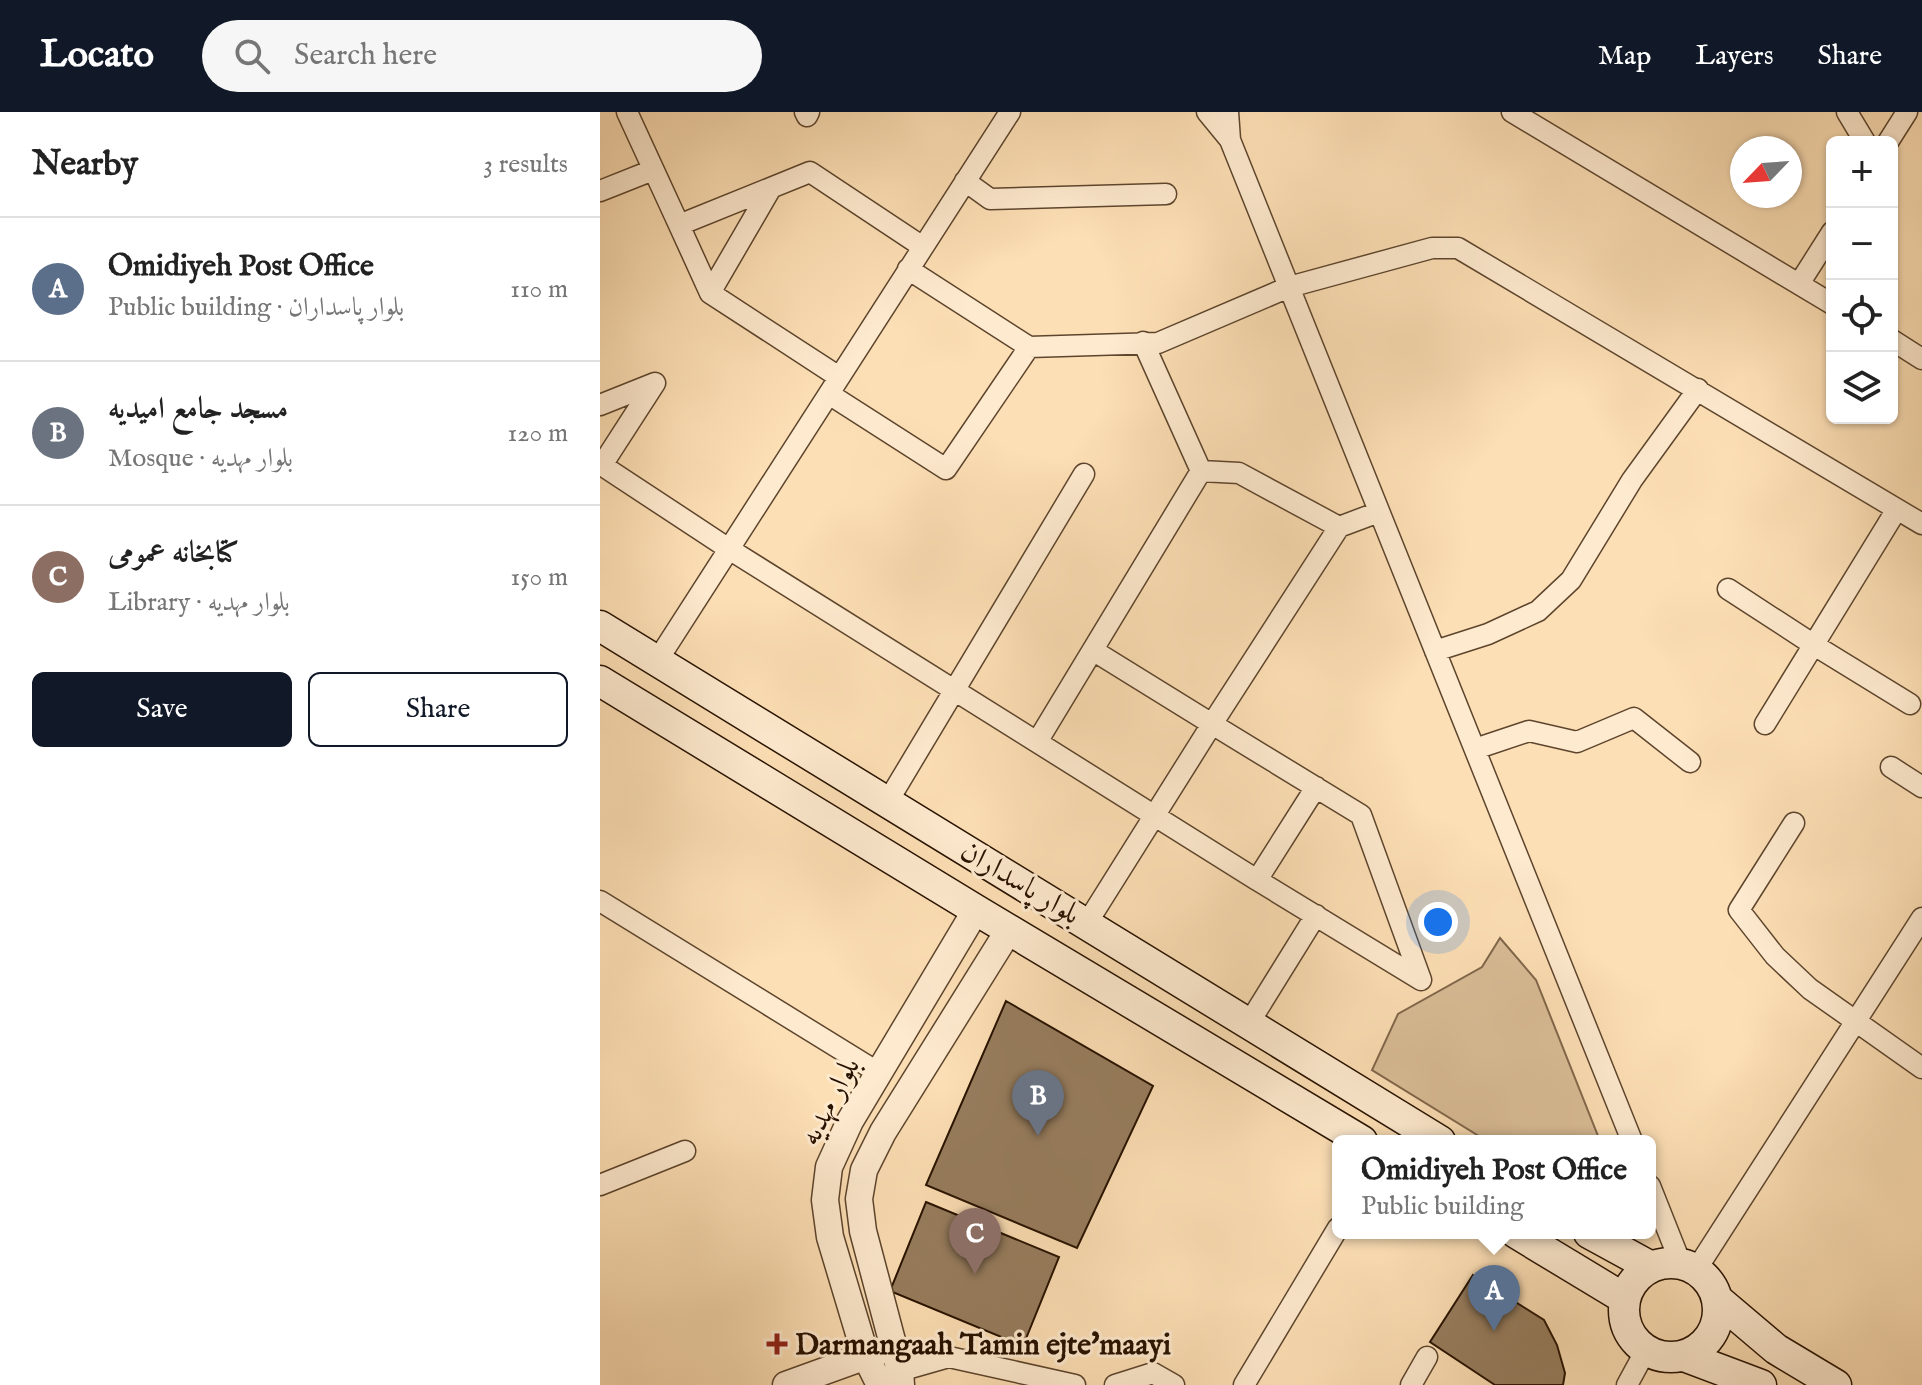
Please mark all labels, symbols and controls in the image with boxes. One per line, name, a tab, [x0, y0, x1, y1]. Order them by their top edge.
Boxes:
search box	[202, 20, 762, 92]
text: Locato	[40, 32, 154, 80]
icon: search	[230, 34, 274, 78]
text: Search here	[294, 37, 437, 75]
text: Map	[1598, 39, 1651, 74]
text: Layers	[1695, 39, 1774, 74]
text: Share	[1818, 39, 1882, 74]
north arrow	[1730, 136, 1802, 208]
map controls	[1826, 136, 1898, 424]
button: +	[1826, 136, 1898, 208]
text: Nearby	[32, 143, 138, 186]
text: 3 results	[483, 148, 568, 181]
button: −	[1826, 208, 1898, 280]
text: Omidiyeh Post Office	[108, 248, 374, 286]
text: A	[49, 273, 67, 306]
text: 110 m	[510, 273, 568, 306]
button: locate	[1826, 280, 1898, 352]
text: Public building · بلوار پاسداران	[108, 291, 404, 324]
button: layers	[1826, 352, 1898, 424]
text: مسجد جامع امیدیه	[108, 391, 288, 429]
text: B	[49, 417, 67, 450]
text: 120 m	[508, 417, 568, 450]
text: Mosque · بلوار مهدیه	[108, 442, 293, 475]
text: کتابخانه عمومی	[108, 535, 239, 573]
text: C	[49, 561, 67, 594]
text: 150 m	[510, 561, 568, 594]
text: Library · بلوار مهدیه	[108, 586, 290, 619]
button: Save	[32, 672, 292, 747]
button: Share	[308, 672, 568, 747]
street label: بلوار پاسداران	[953, 833, 1087, 934]
your location	[1418, 902, 1458, 942]
street label: بلوار مهدیه	[792, 1051, 870, 1153]
pin: B	[1012, 1070, 1064, 1136]
popup	[1332, 1135, 1656, 1239]
text: Omidiyeh Post Office	[1361, 1152, 1627, 1190]
text: Public building	[1361, 1190, 1524, 1223]
pin: C	[949, 1208, 1001, 1274]
pin: A	[1468, 1265, 1520, 1331]
place label: Darmangaah Tamin ejte'maayi	[795, 1327, 1171, 1365]
marker: Darmangaah Tamin ejte'maayi	[766, 1333, 788, 1355]

